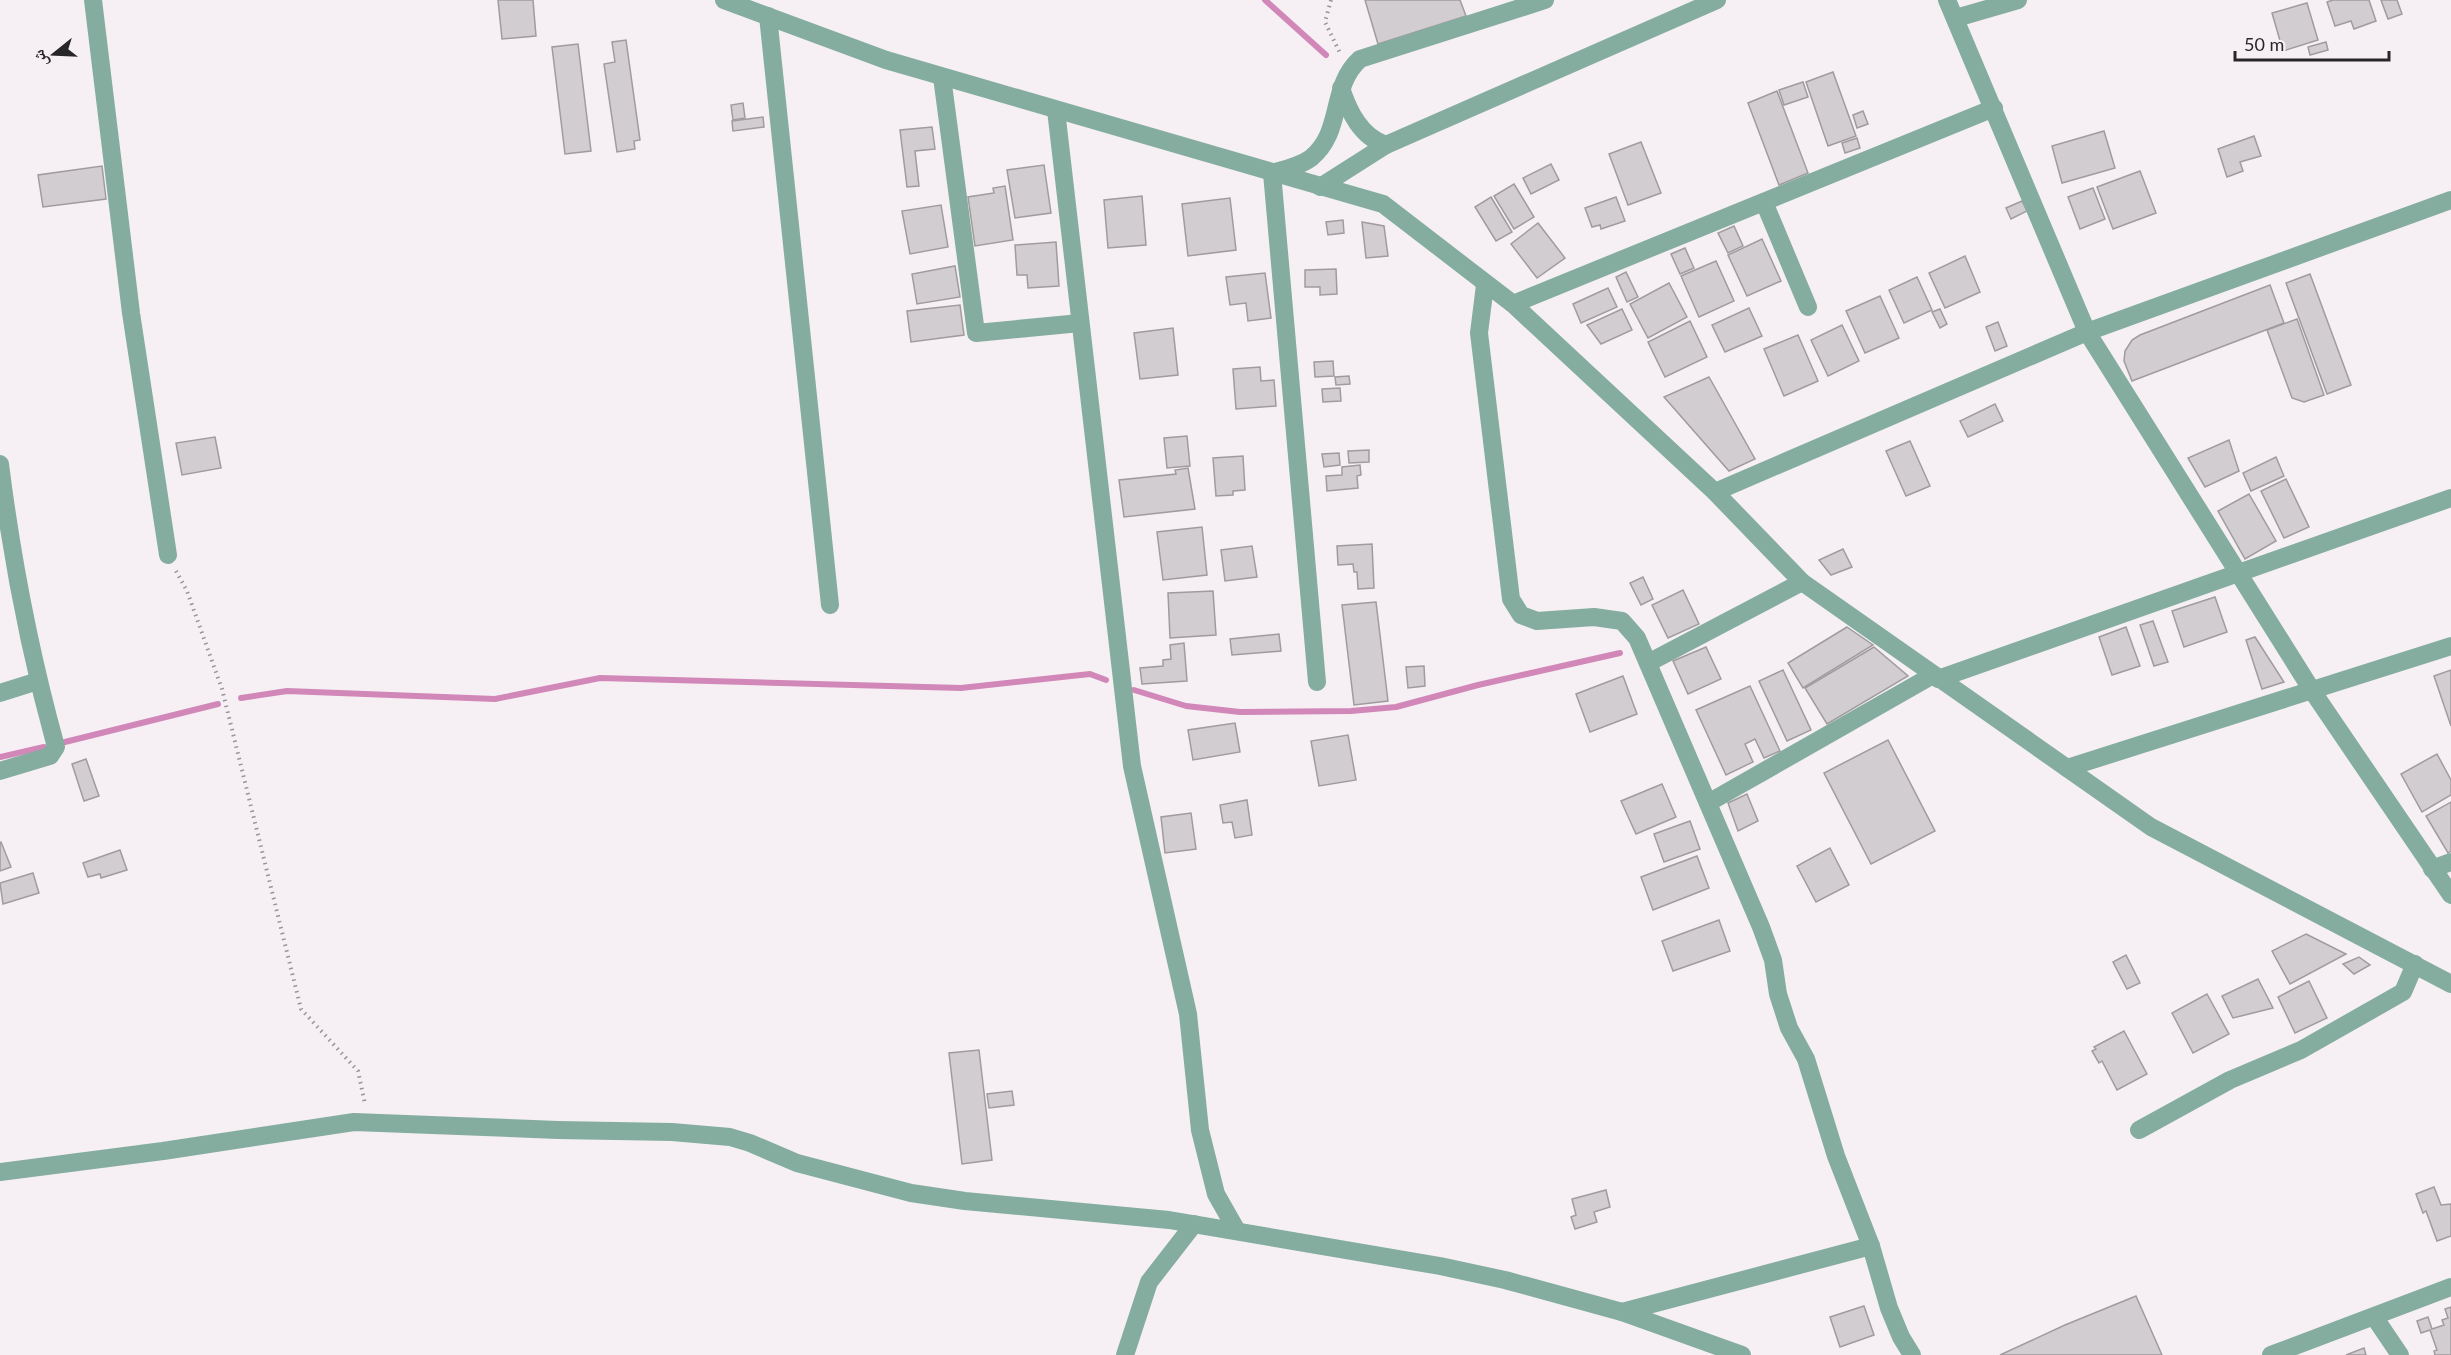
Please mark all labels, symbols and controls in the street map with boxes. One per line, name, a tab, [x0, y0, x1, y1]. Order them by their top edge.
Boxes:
north arrow	[24, 24, 84, 84]
scale bar	[2235, 24, 2390, 62]
text: 50 m	[2244, 33, 2284, 55]
text: ش	[28, 47, 52, 70]

